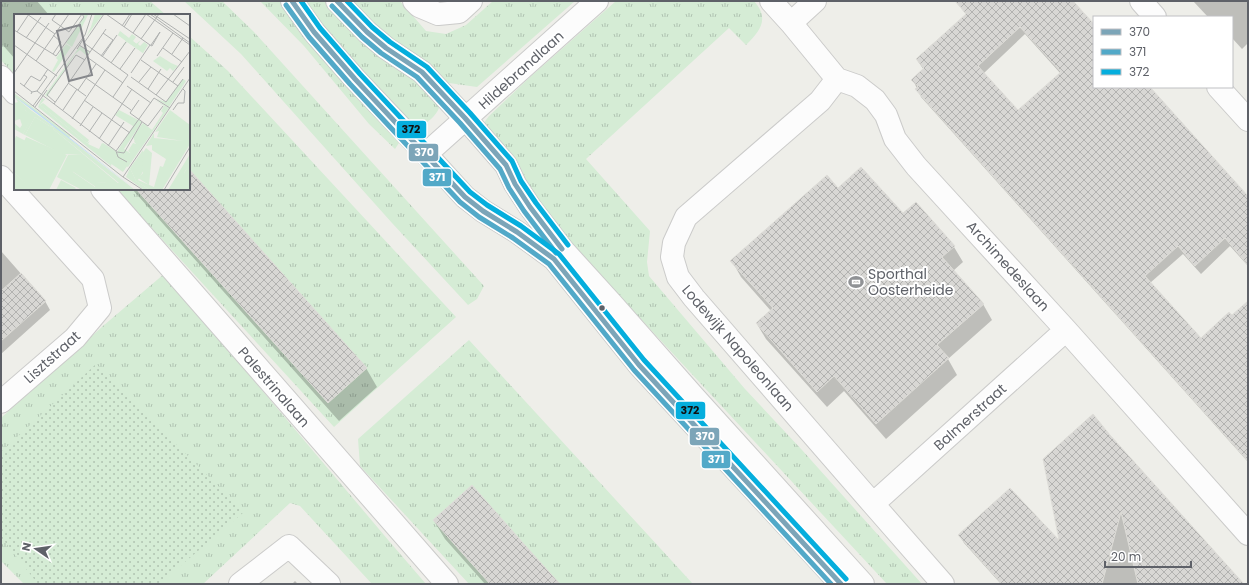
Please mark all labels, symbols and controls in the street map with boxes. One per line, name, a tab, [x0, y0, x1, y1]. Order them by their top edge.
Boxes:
inset map	[14, 14, 190, 190]
legend	[1093, 16, 1233, 88]
text: 370	[1129, 23, 1150, 40]
street label: Hildebrandlaan	[474, 26, 568, 114]
text: 371	[1129, 43, 1146, 60]
text: 372	[1129, 63, 1150, 80]
line badge: 372	[396, 120, 427, 139]
text: 372	[402, 121, 420, 137]
line badge: 370	[408, 143, 439, 162]
text: 370	[414, 144, 434, 160]
line badge: 371	[422, 168, 452, 187]
text: 371	[429, 169, 445, 185]
street label: Archimedeslaan	[962, 216, 1054, 316]
place label: Sporthal Oosterheide	[868, 264, 954, 300]
sports icon: Sporthal Oosterheide	[847, 273, 865, 291]
street label: Lodewijk Napoleonlaan	[677, 280, 799, 416]
unlabelled marker	[597, 303, 607, 313]
street label: Lisztstraat	[19, 326, 85, 388]
street label: Palestrinalaan	[233, 343, 315, 431]
street label: Balmerstraat	[929, 379, 1011, 455]
line badge: 372	[675, 401, 706, 420]
text: 372	[681, 402, 699, 418]
line badge: 370	[689, 427, 720, 446]
text: 370	[695, 428, 715, 444]
line badge: 371	[701, 450, 731, 469]
text: 371	[708, 451, 724, 467]
north arrow	[16, 529, 56, 569]
text: N	[18, 541, 35, 553]
scale bar	[1105, 543, 1191, 569]
text: 20 m	[1111, 548, 1141, 565]

